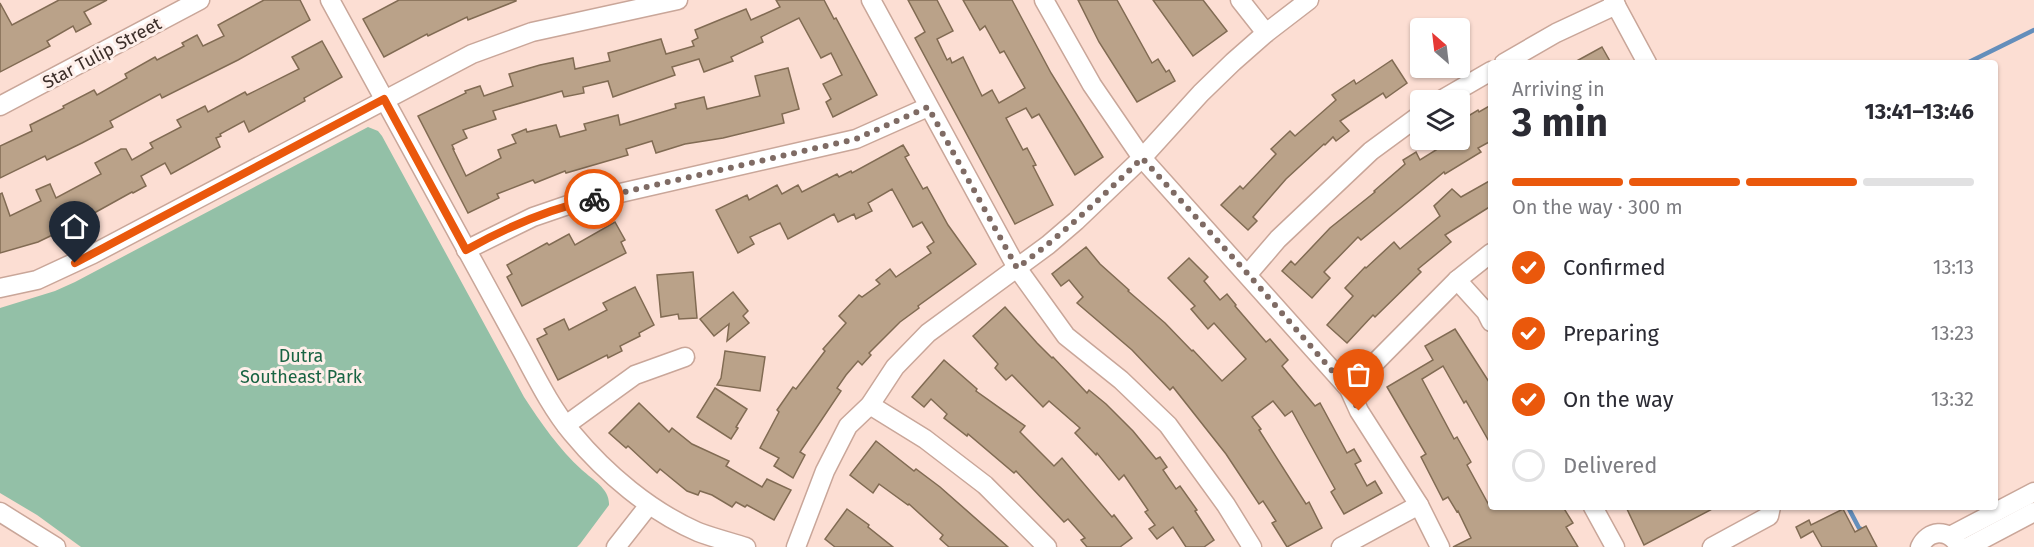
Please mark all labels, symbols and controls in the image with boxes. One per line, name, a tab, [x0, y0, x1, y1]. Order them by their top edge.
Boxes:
street label: Star Tulip Street	[39, 12, 166, 94]
north arrow	[1410, 18, 1470, 78]
map controls	[1410, 18, 1470, 150]
text: Arriving in	[1512, 77, 1605, 101]
button: layers	[1410, 90, 1470, 150]
text: 13:41–13:46	[1865, 98, 1974, 125]
text: 3 min	[1512, 100, 1608, 146]
courier	[564, 169, 624, 229]
icon: bike	[578, 183, 611, 216]
text: On the way · 300 m	[1512, 195, 1683, 219]
pin	[49, 201, 100, 263]
icon: home	[58, 210, 91, 243]
icon: check	[1512, 251, 1545, 284]
text: Confirmed	[1563, 254, 1666, 281]
text: 13:13	[1933, 255, 1974, 279]
icon: check	[1512, 317, 1545, 350]
text: Preparing	[1563, 320, 1659, 347]
text: 13:23	[1931, 321, 1974, 345]
park label: Dutra Southeast Park	[240, 345, 363, 388]
pin	[1333, 349, 1384, 411]
icon: bag	[1342, 358, 1375, 391]
icon: check	[1512, 383, 1545, 416]
text: On the way	[1563, 386, 1674, 413]
text: 13:32	[1931, 387, 1974, 411]
text: Delivered	[1563, 452, 1658, 479]

